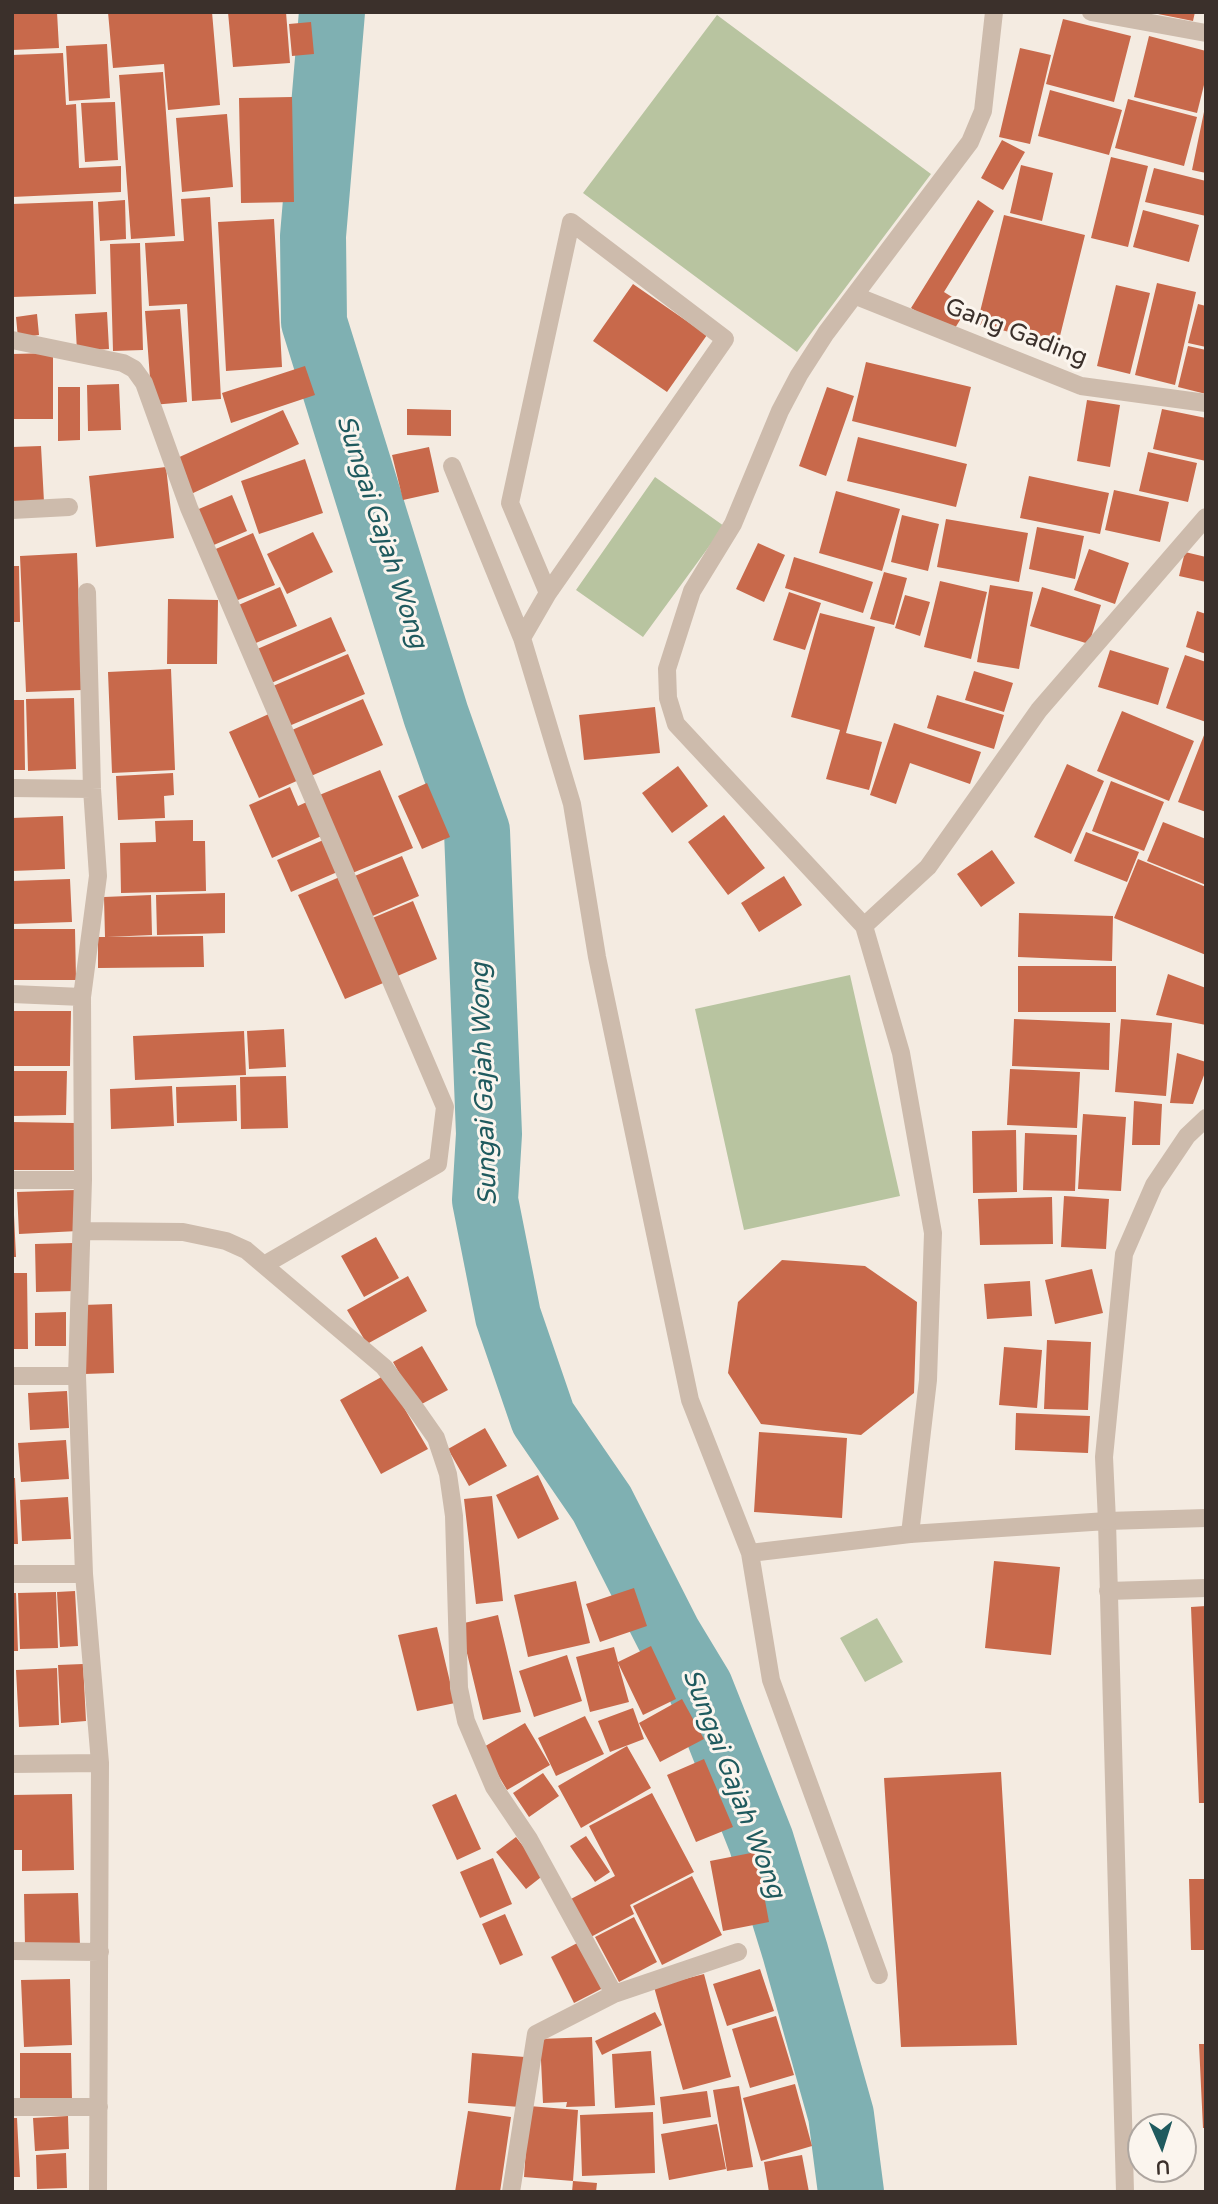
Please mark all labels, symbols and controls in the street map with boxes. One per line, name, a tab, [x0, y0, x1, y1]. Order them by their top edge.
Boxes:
street label: Gang Gading	[941, 293, 1091, 373]
water label: Sungai Gajah Wong	[329, 412, 433, 652]
water label: Sungai Gajah Wong	[465, 962, 505, 1206]
water label: Sungai Gajah Wong	[675, 1665, 791, 1903]
north arrow	[1127, 2113, 1197, 2183]
text: U	[1155, 2156, 1171, 2178]

